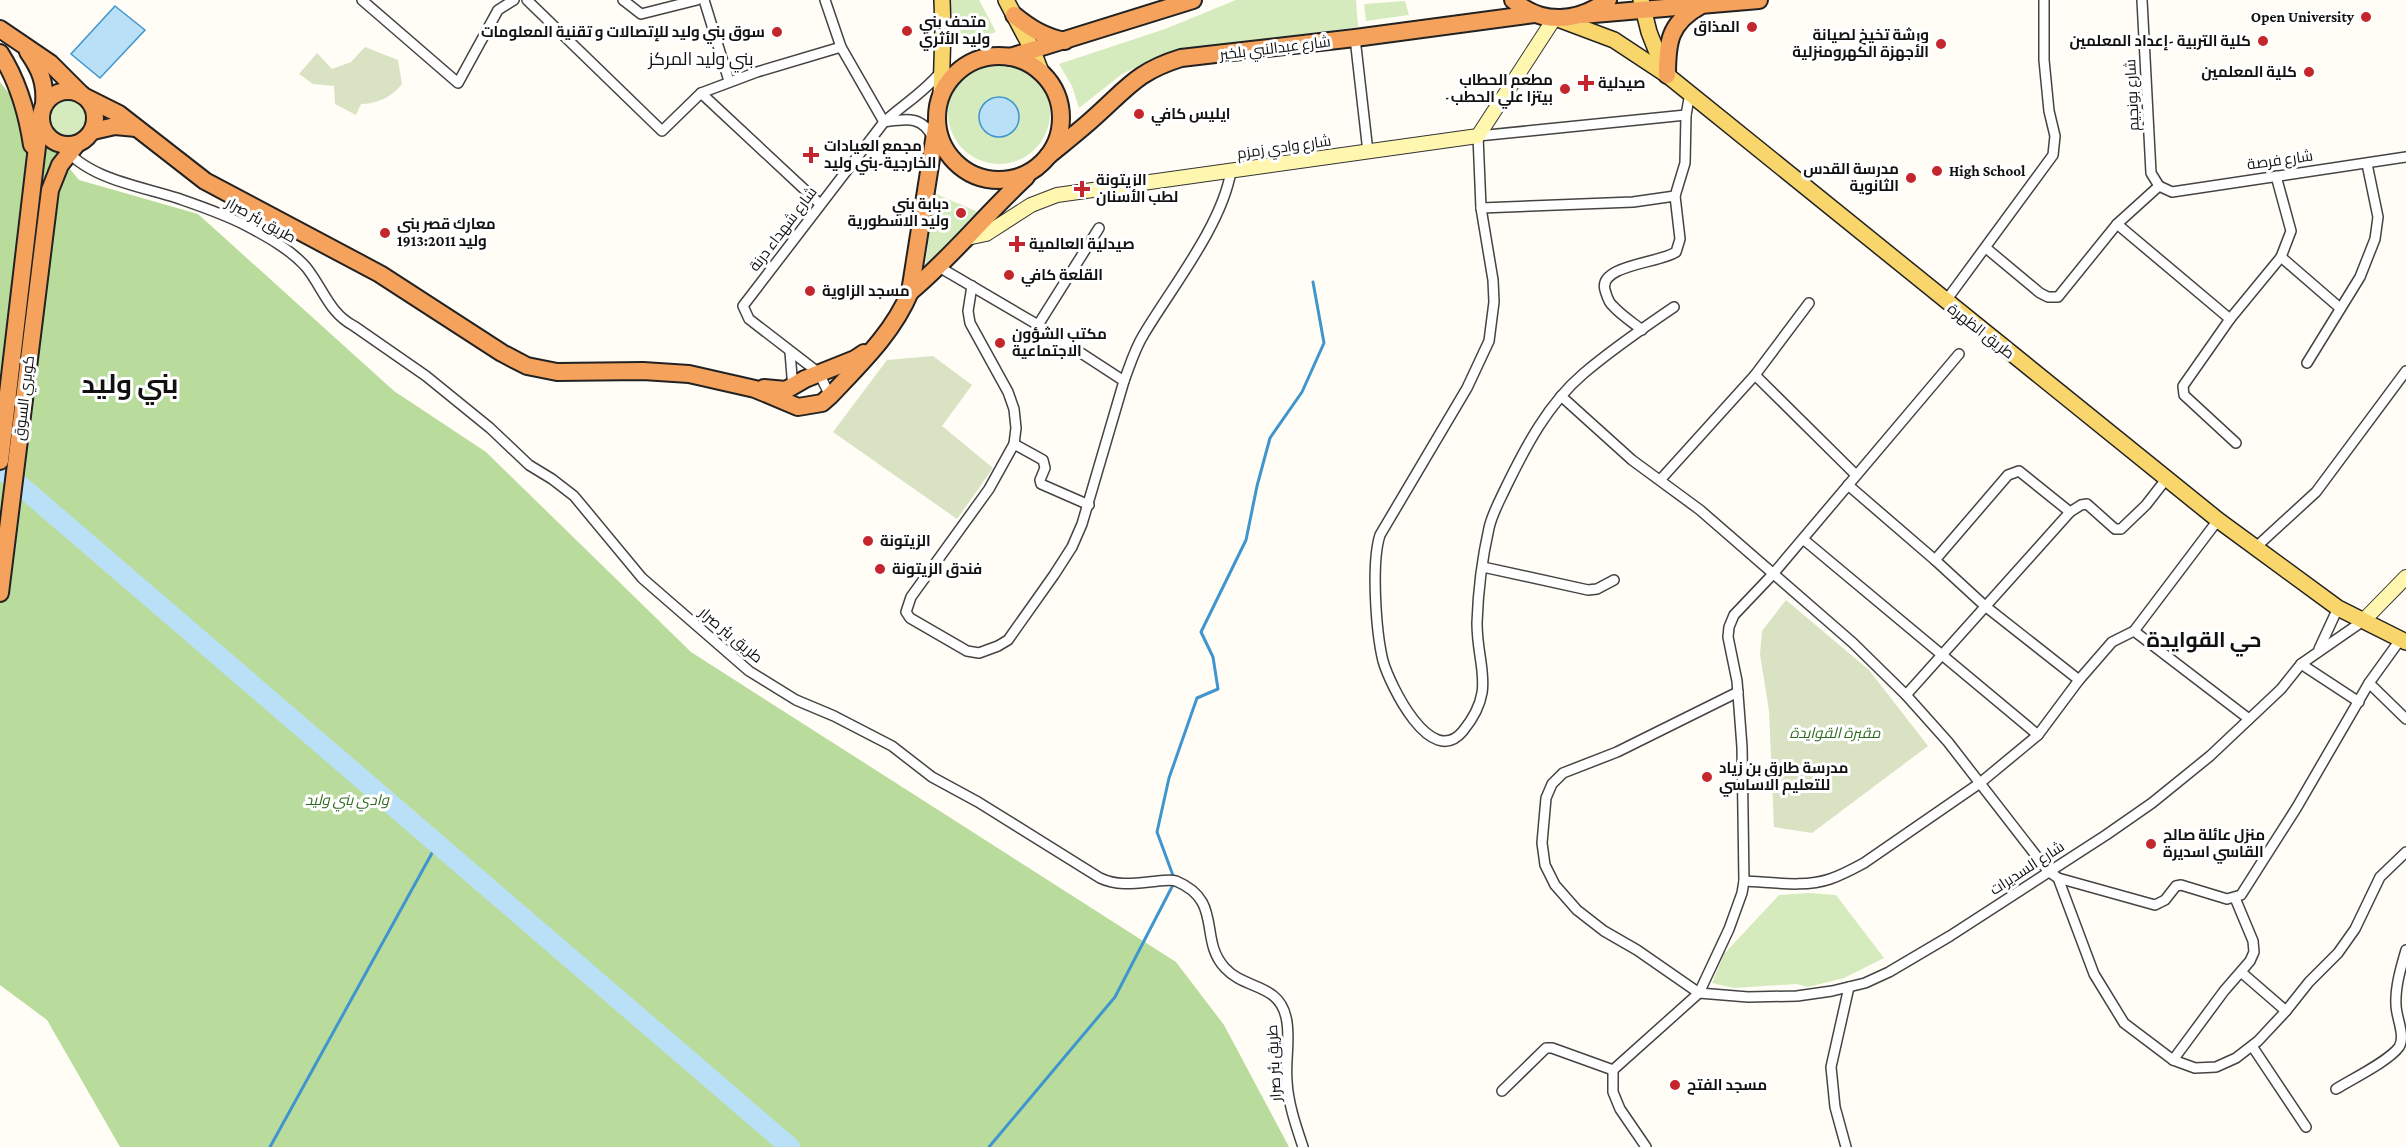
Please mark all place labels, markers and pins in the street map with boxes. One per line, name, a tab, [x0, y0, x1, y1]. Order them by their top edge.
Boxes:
place label: Open University	[2251, 9, 2355, 25]
marker: Open University	[2359, 10, 2373, 24]
place label: متحف بني وليد الأثري	[919, 14, 990, 51]
place label: المذاق	[1693, 19, 1740, 36]
marker: المذاق	[1745, 20, 1759, 34]
place label: سوق بني وليد للإتصالات و تقنية المعلومات	[481, 24, 765, 44]
marker: متحف بني وليد الأثري	[900, 24, 914, 38]
marker: سوق بني وليد للإتصالات و تقنية المعلومات	[770, 25, 784, 39]
place label: ورشة تخيخ لصيانة الأجهزة الكهرومنزلية	[1792, 27, 1929, 61]
place label: كلية التربية -إعداد المعلمين	[2069, 33, 2251, 51]
marker: كلية التربية -إعداد المعلمين	[2256, 34, 2270, 48]
marker: ورشة تخيخ لصيانة الأجهزة الكهرومنزلية	[1934, 37, 1948, 51]
place label: كلية المعلمين	[2201, 64, 2297, 81]
marker: كلية المعلمين	[2302, 65, 2316, 79]
place label: مطعم الحطاب -بيتزا علي الحطب	[1445, 72, 1553, 109]
place label: صيدلية	[1598, 75, 1646, 91]
marker: صيدلية	[1579, 76, 1593, 90]
marker: مطعم الحطاب -بيتزا علي الحطب	[1558, 82, 1572, 96]
place label: ايليس كافي	[1151, 106, 1231, 126]
marker: ايليس كافي	[1132, 107, 1146, 121]
place label: مجمع العيادات الخارجية-بني وليد	[824, 138, 937, 175]
marker: مجمع العيادات الخارجية-بني وليد	[802, 146, 820, 164]
place label: مدرسة القدس الثانوية	[1803, 161, 1899, 195]
place label: High School	[1949, 163, 2026, 179]
marker: High School	[1930, 164, 1944, 178]
marker: مدرسة القدس الثانوية	[1904, 171, 1918, 185]
place label: الزيتونة لطب الأسنان	[1096, 172, 1178, 206]
marker: الزيتونة لطب الأسنان	[1073, 180, 1091, 198]
place label: دبابة بني وليد الاسطورية	[848, 196, 949, 230]
marker: دبابة بني وليد الاسطورية	[954, 206, 968, 220]
place label: معارك قصر بني وليد 1913:2011	[397, 216, 496, 250]
marker: معارك قصر بني وليد 1913:2011	[378, 226, 392, 240]
place label: صيدلية العالمية	[1029, 236, 1135, 252]
marker: صيدلية العالمية	[1010, 237, 1024, 251]
place label: القلعة كافي	[1021, 267, 1103, 287]
marker: القلعة كافي	[1002, 268, 1016, 282]
place label: مسجد الزاوية	[822, 283, 910, 300]
marker: مسجد الزاوية	[803, 284, 817, 298]
place label: مكتب الشؤون الاجتماعية	[1012, 326, 1107, 359]
marker: مكتب الشؤون الاجتماعية	[993, 336, 1007, 350]
place label: الزيتونة	[880, 533, 931, 550]
marker: الزيتونة	[861, 534, 875, 548]
place label: فندق الزيتونة	[892, 561, 982, 578]
marker: فندق الزيتونة	[873, 562, 887, 576]
place label: مدرسة طارق بن زياد للتعليم الاساسي	[1719, 760, 1849, 797]
marker: مدرسة طارق بن زياد للتعليم الاساسي	[1700, 770, 1714, 784]
place label: منزل عائلة صالح القاسي اسديرة	[2163, 827, 2265, 864]
marker: منزل عائلة صالح القاسي اسديرة	[2144, 837, 2158, 851]
place label: مسجد الفتح	[1687, 1077, 1767, 1095]
marker: مسجد الفتح	[1668, 1078, 1682, 1092]

